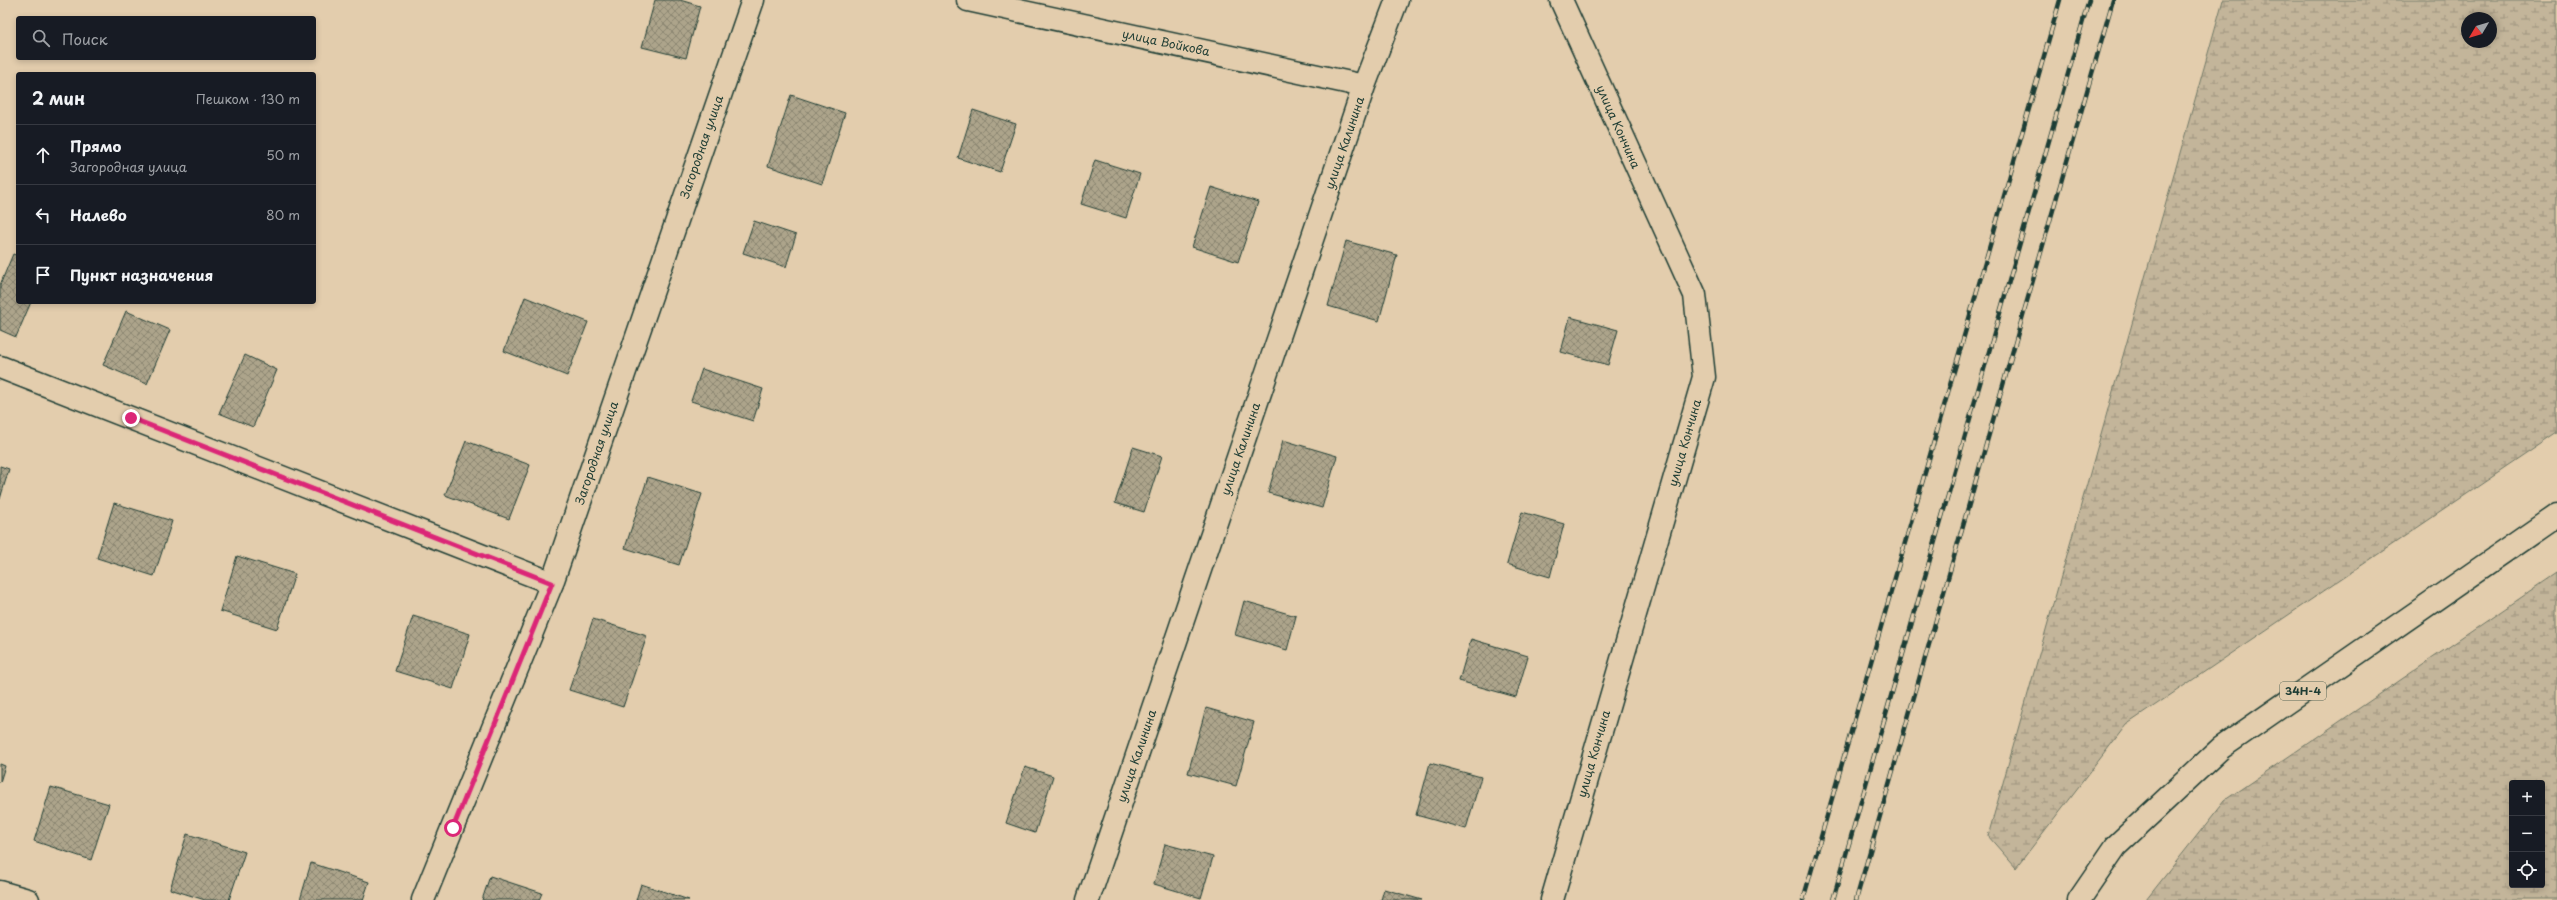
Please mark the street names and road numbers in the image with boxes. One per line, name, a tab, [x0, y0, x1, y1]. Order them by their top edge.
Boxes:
street label: улица Войкова	[1121, 24, 1212, 60]
street label: улица Кончина	[1592, 82, 1646, 172]
street label: Загородная улица	[675, 92, 727, 201]
street label: улица Калинина	[1320, 93, 1368, 191]
street label: улица Кончина	[1663, 397, 1705, 488]
street label: Загородная улица	[570, 398, 622, 507]
street label: улица Калинина	[1216, 399, 1264, 497]
road number: 34Н-4	[2280, 682, 2326, 700]
street label: улица Калинина	[1112, 706, 1160, 804]
street label: улица Кончина	[1572, 708, 1614, 799]

